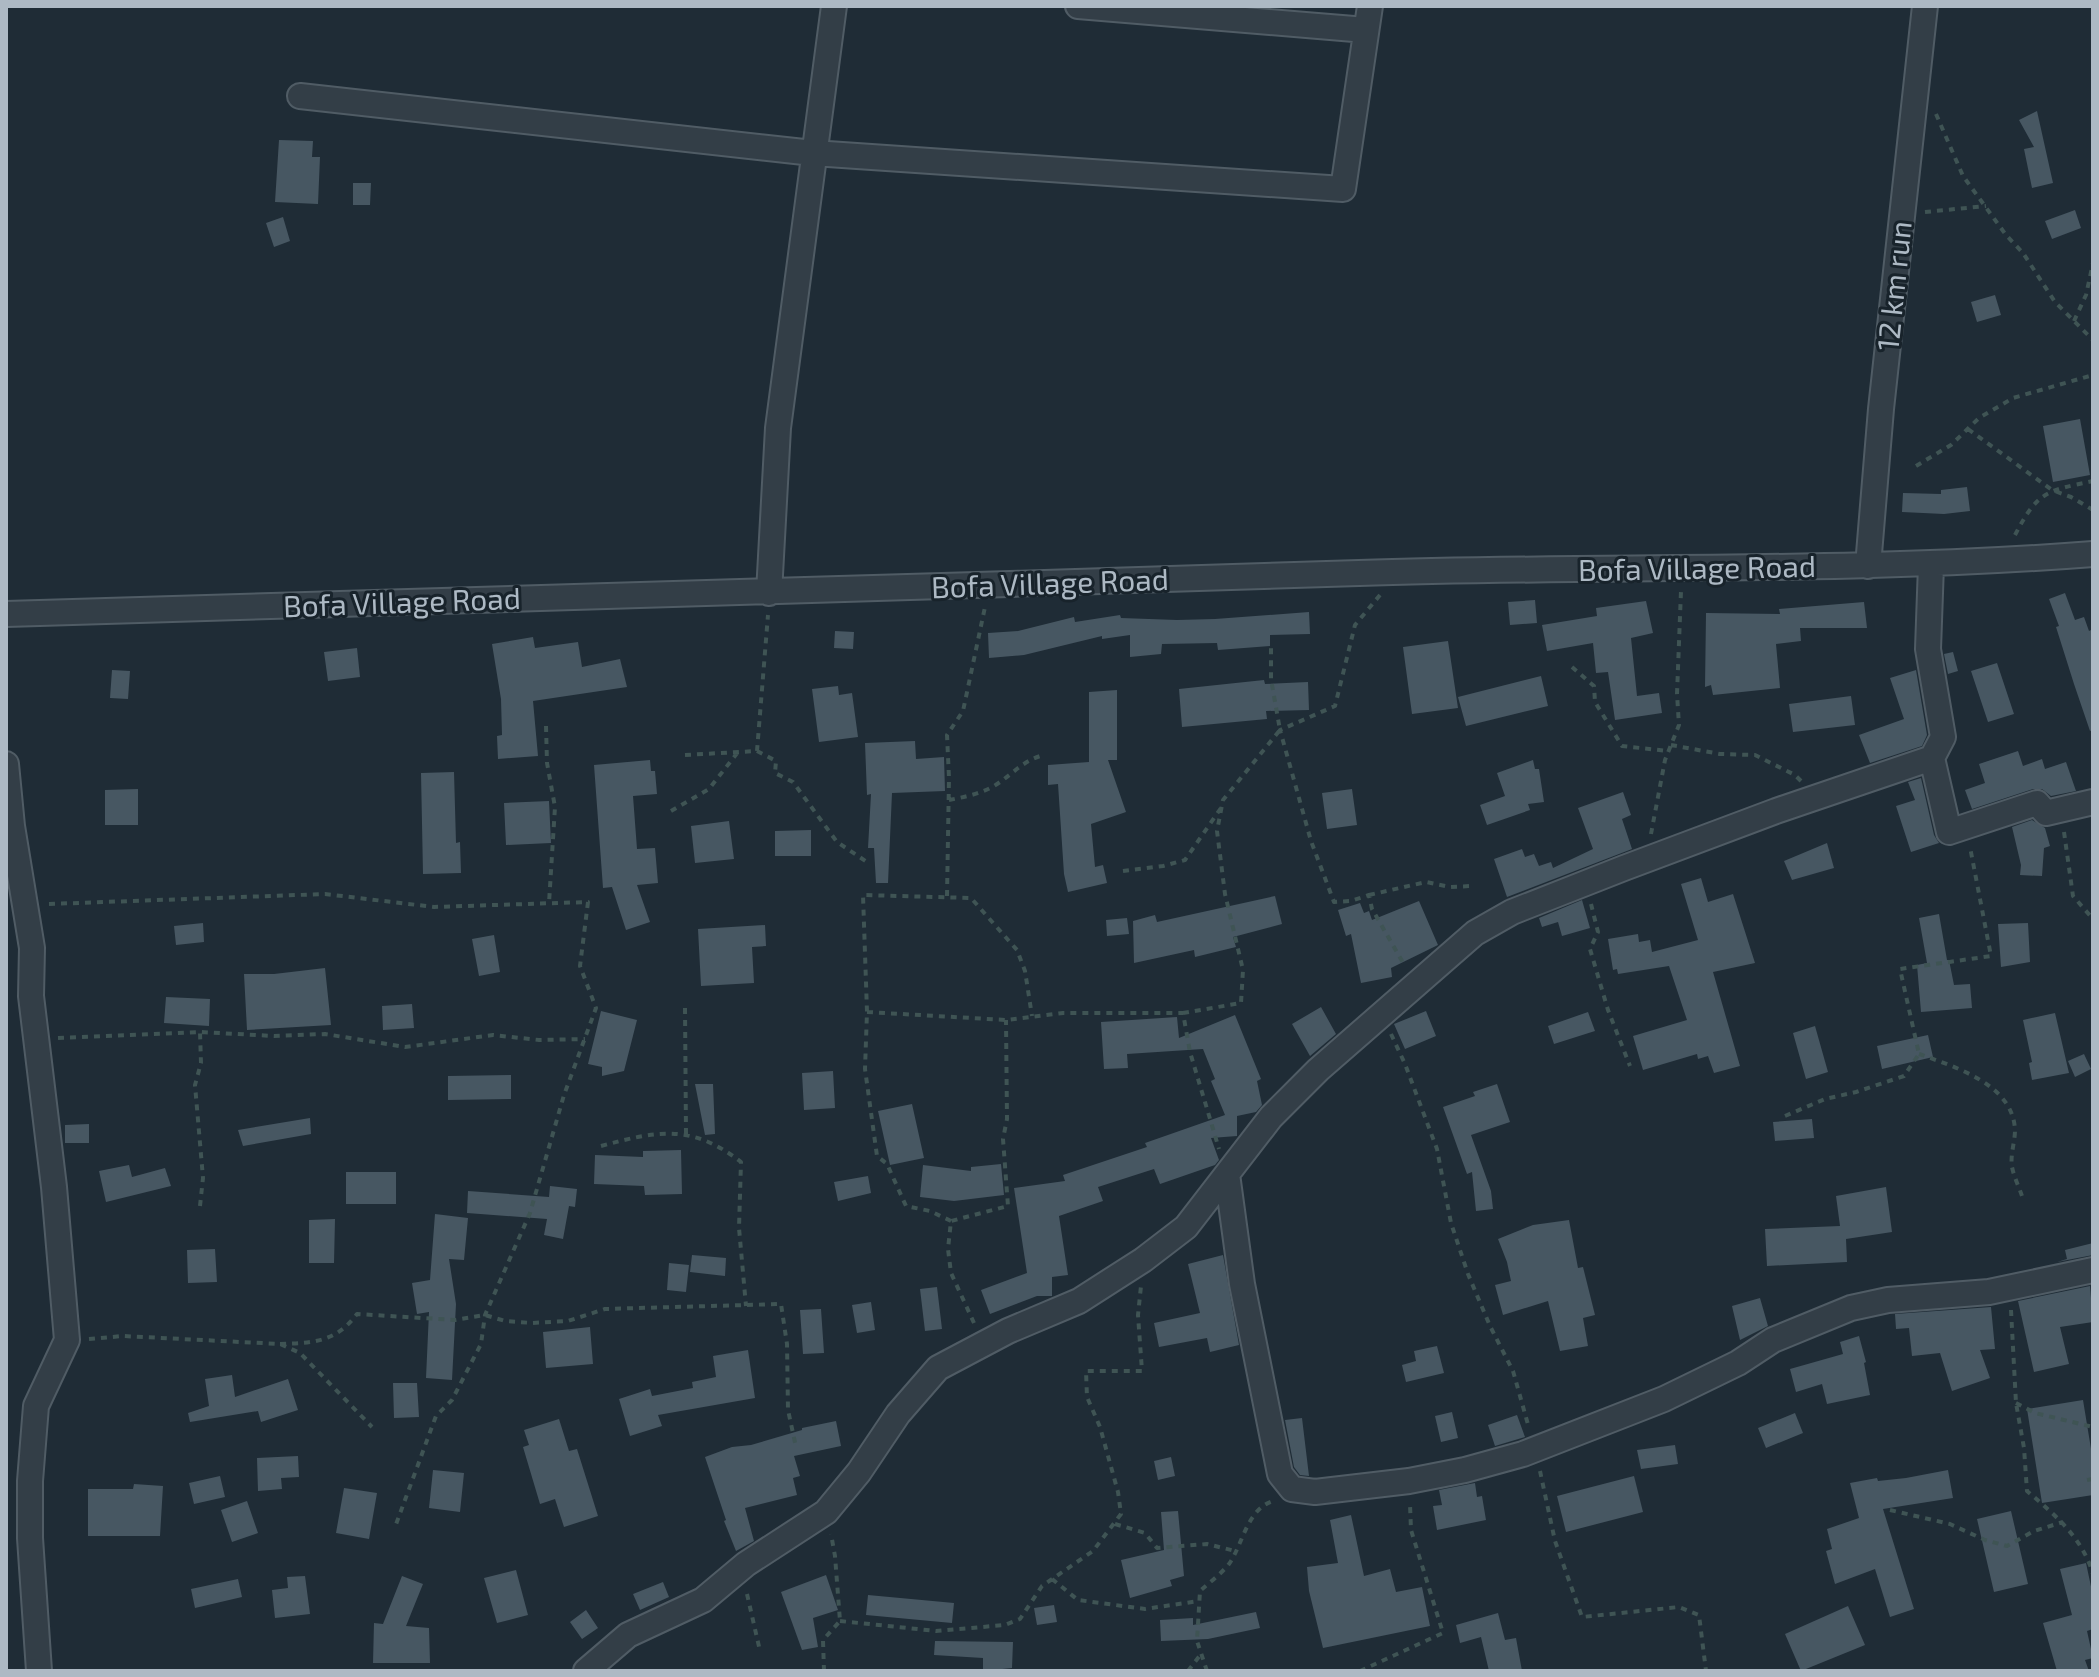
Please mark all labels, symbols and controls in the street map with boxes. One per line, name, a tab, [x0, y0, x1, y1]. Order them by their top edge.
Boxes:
street label: 12 km run	[1868, 219, 1918, 352]
street label: Bofa Village Road	[1578, 547, 1816, 587]
street label: Bofa Village Road	[930, 560, 1169, 604]
street label: Bofa Village Road	[282, 579, 521, 623]

